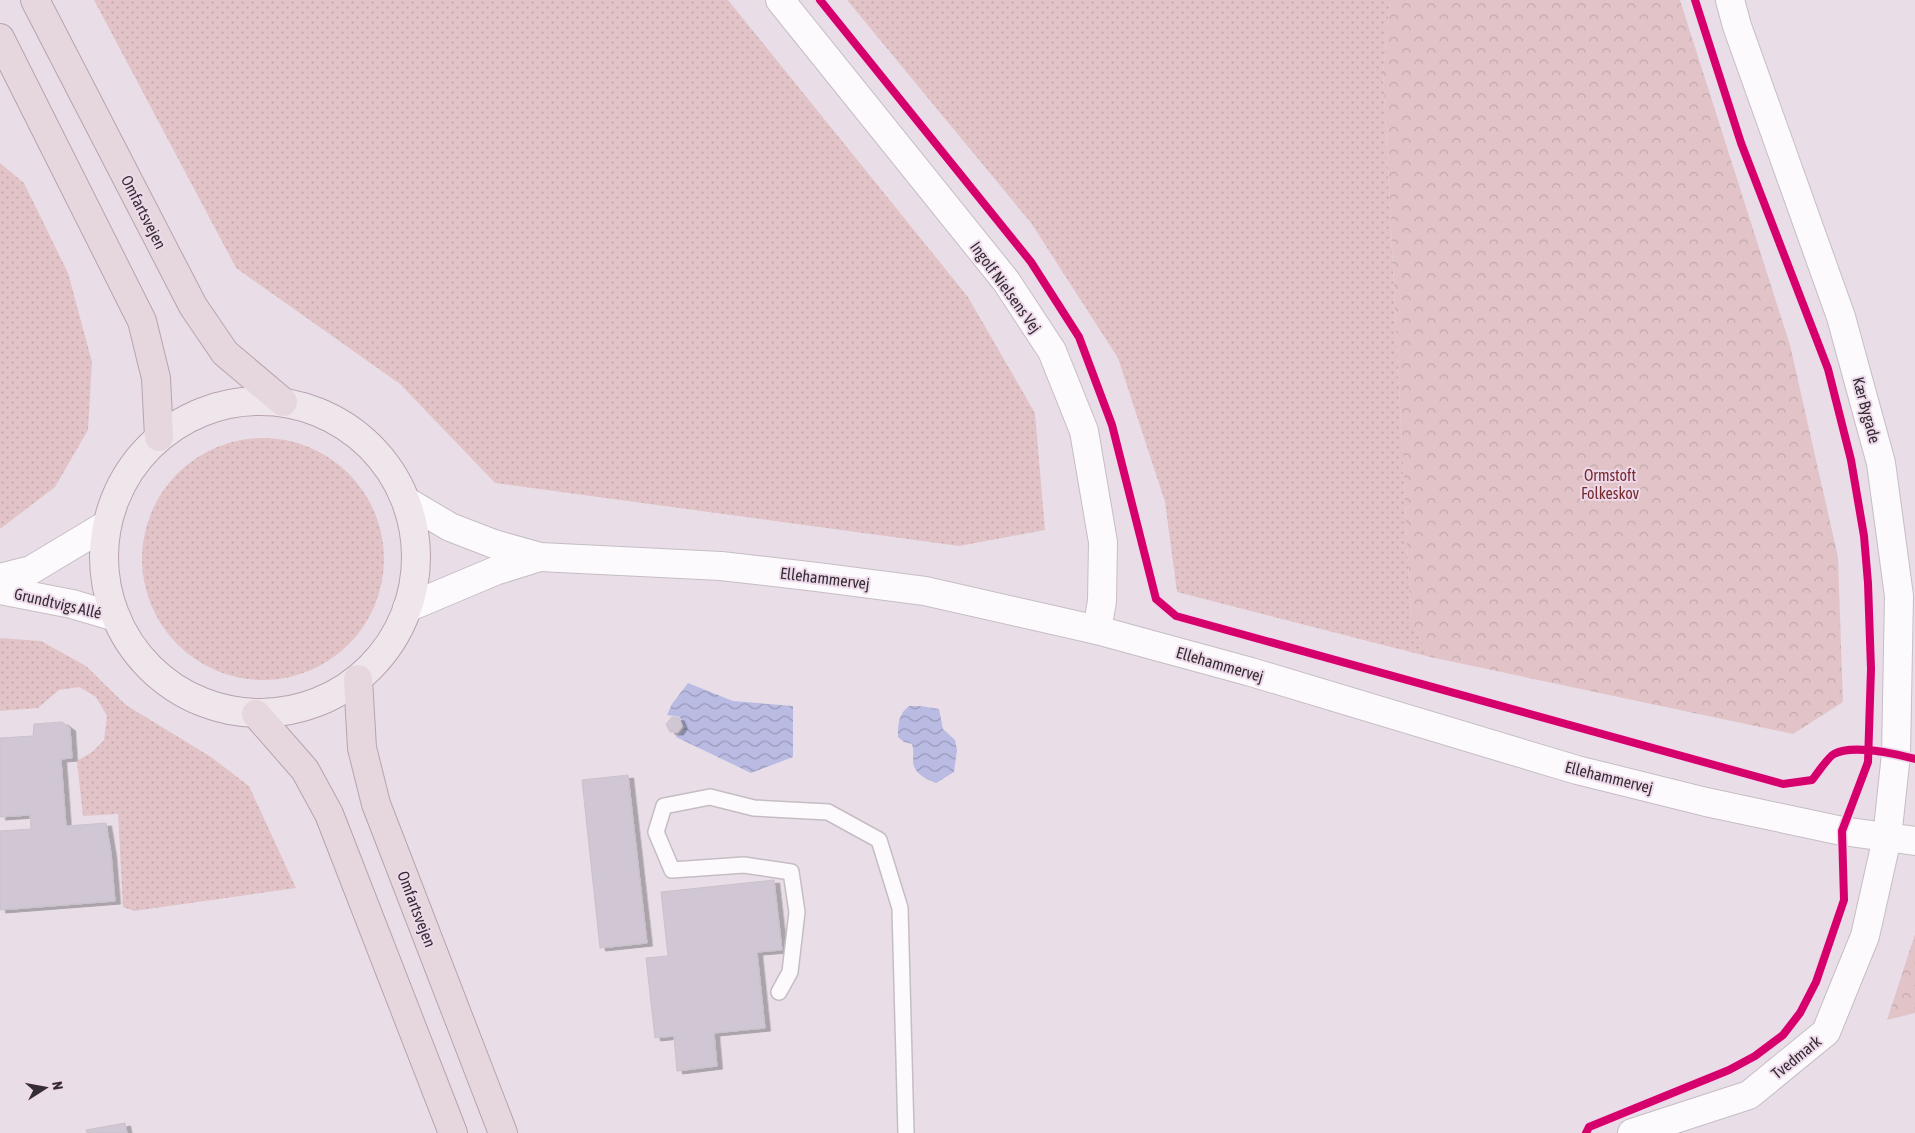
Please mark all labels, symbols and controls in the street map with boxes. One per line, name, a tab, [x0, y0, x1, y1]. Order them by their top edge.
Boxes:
street label: Omfartsvejen	[117, 172, 170, 252]
street label: Ingolf Nielsens Vej	[966, 238, 1045, 337]
street label: Kær Bygade	[1849, 375, 1884, 445]
park label: Ormstoft Folkeskov	[1581, 466, 1639, 502]
street label: Ellehammervej	[779, 564, 871, 593]
street label: Grundtvigs Allé	[12, 584, 104, 623]
street label: Ellehammervej	[1174, 643, 1266, 686]
street label: Ellehammervej	[1563, 757, 1655, 798]
street label: Omfartsvejen	[393, 868, 440, 950]
street label: Tvedmark	[1768, 1032, 1824, 1082]
north arrow	[20, 1063, 70, 1113]
text: N	[49, 1080, 66, 1091]

